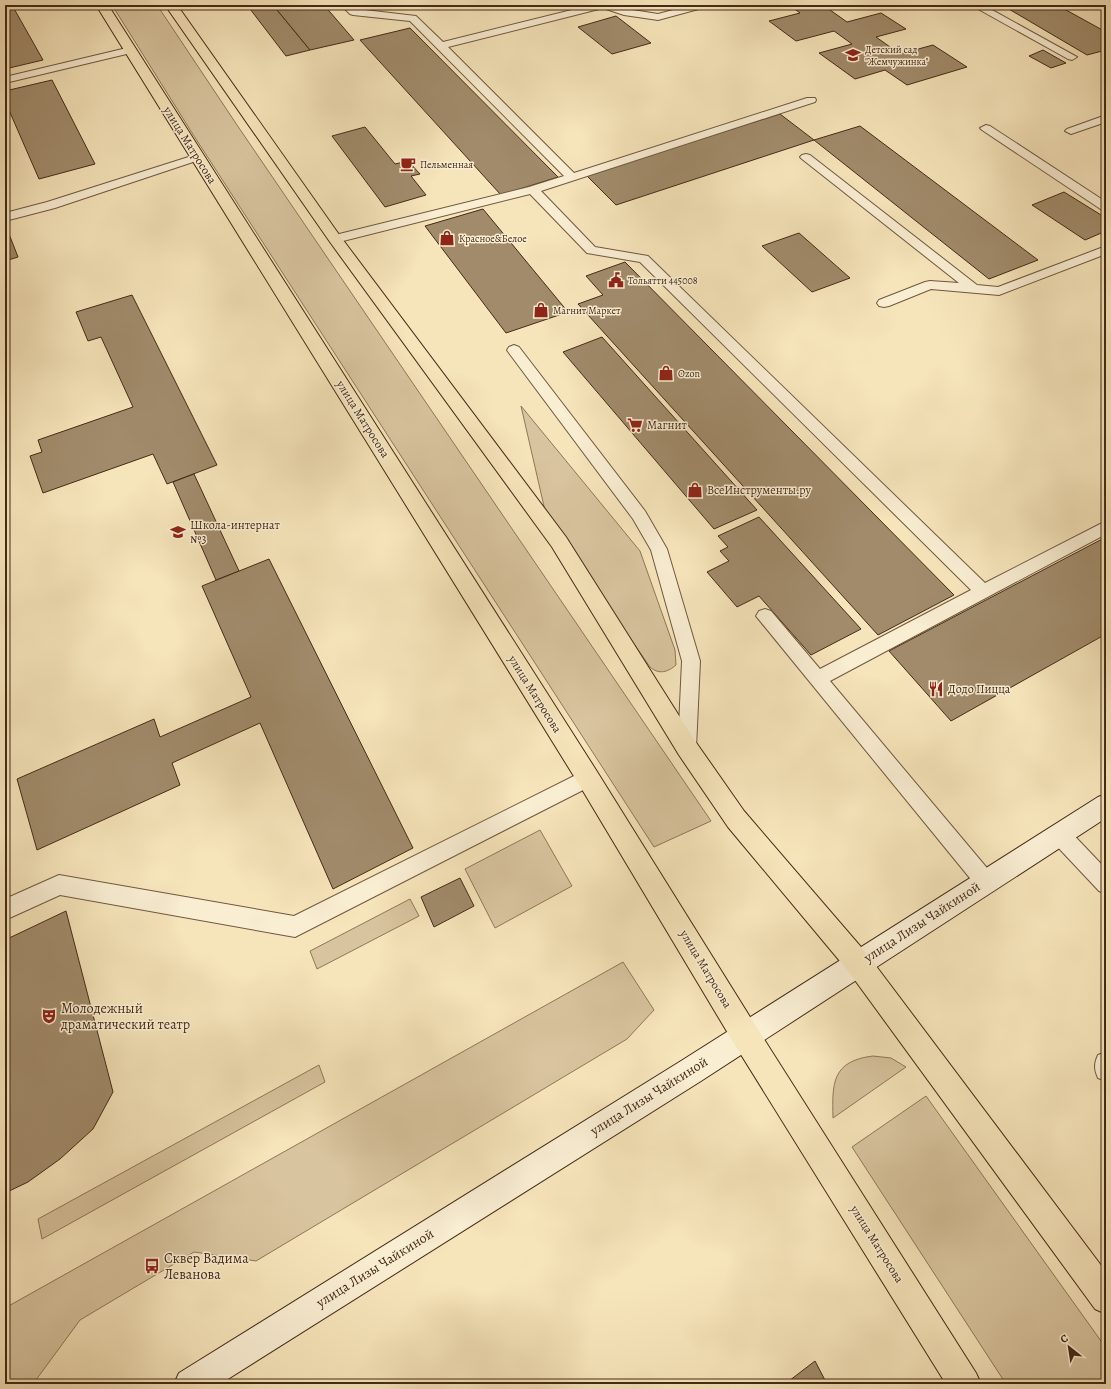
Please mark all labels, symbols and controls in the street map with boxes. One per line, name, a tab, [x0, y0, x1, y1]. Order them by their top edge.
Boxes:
place label: Детский сад "Жемчужинка"	[865, 43, 928, 68]
school or university icon: Детский сад "Жемчужинка"	[844, 46, 862, 64]
street label: улица Матросова	[159, 102, 221, 187]
cafe icon: Пельменная	[399, 155, 417, 173]
place label: Пельменная	[420, 158, 473, 171]
shop icon: Красное&Белое	[438, 229, 456, 247]
place label: Красное&Белое	[459, 232, 527, 246]
public building icon: Тольятти 445008	[607, 271, 625, 289]
place label: Тольятти 445008	[628, 274, 698, 287]
shop icon: Магнит Маркет	[532, 301, 550, 319]
place label: Магнит Маркет	[553, 304, 621, 318]
shop icon: Ozon	[657, 364, 675, 382]
place label: Ozon	[678, 367, 701, 380]
street label: улица Матросова	[332, 376, 394, 461]
supermarket icon: Магнит	[626, 416, 644, 434]
place label: Магнит	[647, 417, 688, 433]
shop icon: ВсеИнструменты.ру	[686, 481, 704, 499]
place label: ВсеИнструменты.ру	[707, 482, 811, 498]
place label: Школа-интернат №3	[190, 517, 280, 547]
school or university icon: Школа-интернат №3	[169, 523, 187, 541]
street label: улица Матросова	[504, 651, 566, 736]
restaurant icon: Додо Пицца	[927, 680, 945, 698]
place label: Додо Пицца	[948, 681, 1011, 697]
street label: улица Лизы Чайкиной	[859, 877, 984, 967]
street label: улица Матросова	[676, 926, 736, 1012]
place label: Молодежный драматический театр	[60, 999, 190, 1034]
theatre icon: Молодежный драматический театр	[40, 1007, 58, 1025]
street label: улица Лизы Чайкиной	[586, 1052, 711, 1140]
street label: улица Матросова	[846, 1201, 908, 1286]
street label: улица Лизы Чайкиной	[312, 1224, 437, 1312]
place label: Сквер Вадима Леванова	[164, 1249, 249, 1284]
bus stop icon: Сквер Вадима Леванова	[143, 1257, 161, 1275]
north arrow	[1049, 1327, 1089, 1367]
text: С	[1058, 1330, 1071, 1347]

